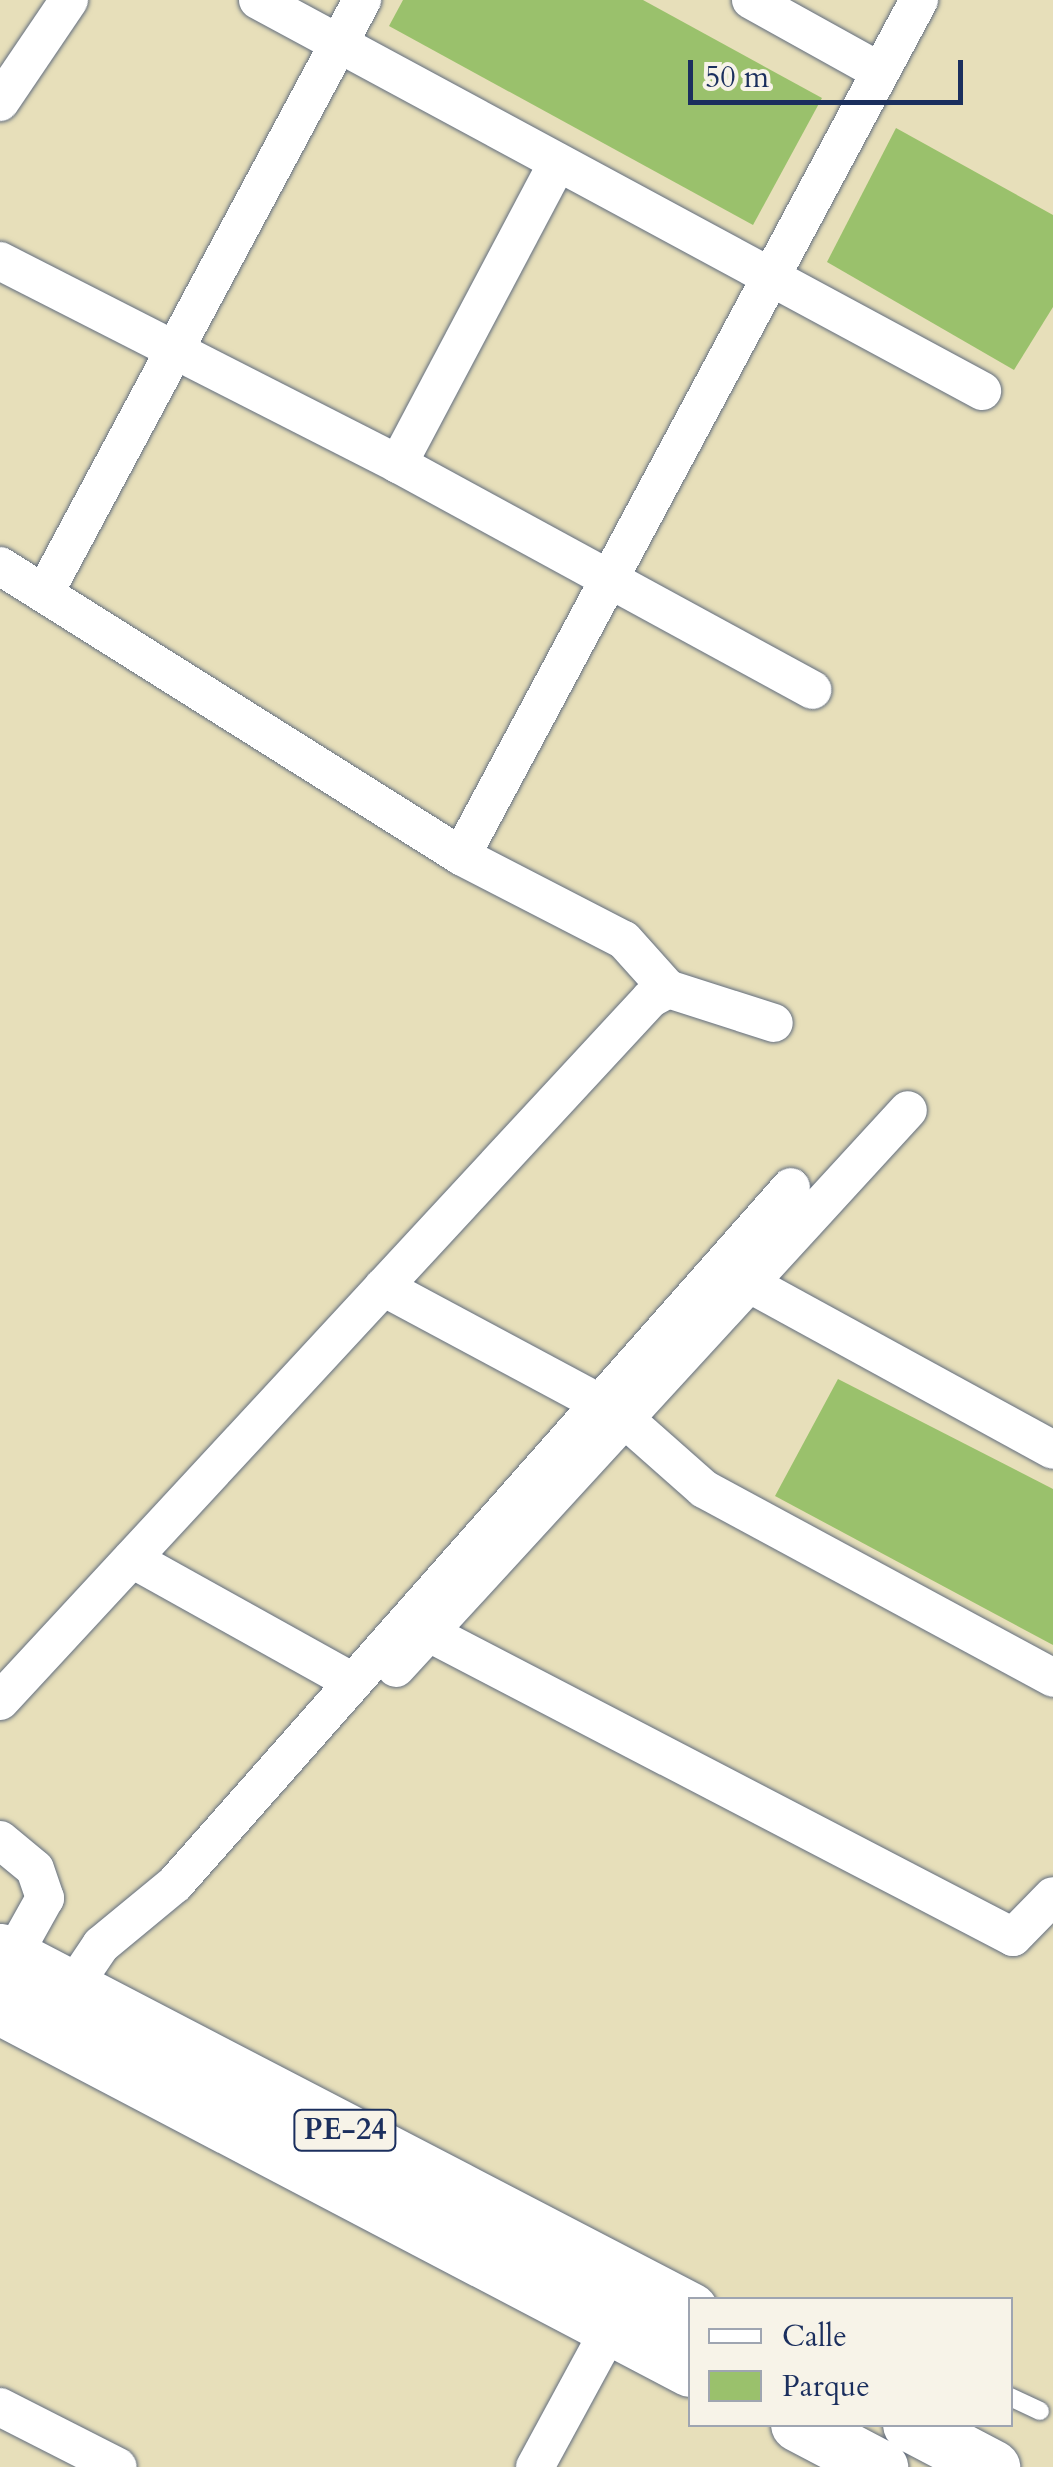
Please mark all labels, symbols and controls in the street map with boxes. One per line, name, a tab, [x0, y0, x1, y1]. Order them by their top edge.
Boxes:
scale bar	[693, 40, 968, 102]
text: 50 m	[705, 57, 769, 98]
road number: PE-24	[292, 2105, 398, 2155]
legend	[688, 2297, 1013, 2427]
text: Calle	[782, 2316, 847, 2357]
text: Parque	[782, 2366, 870, 2407]

